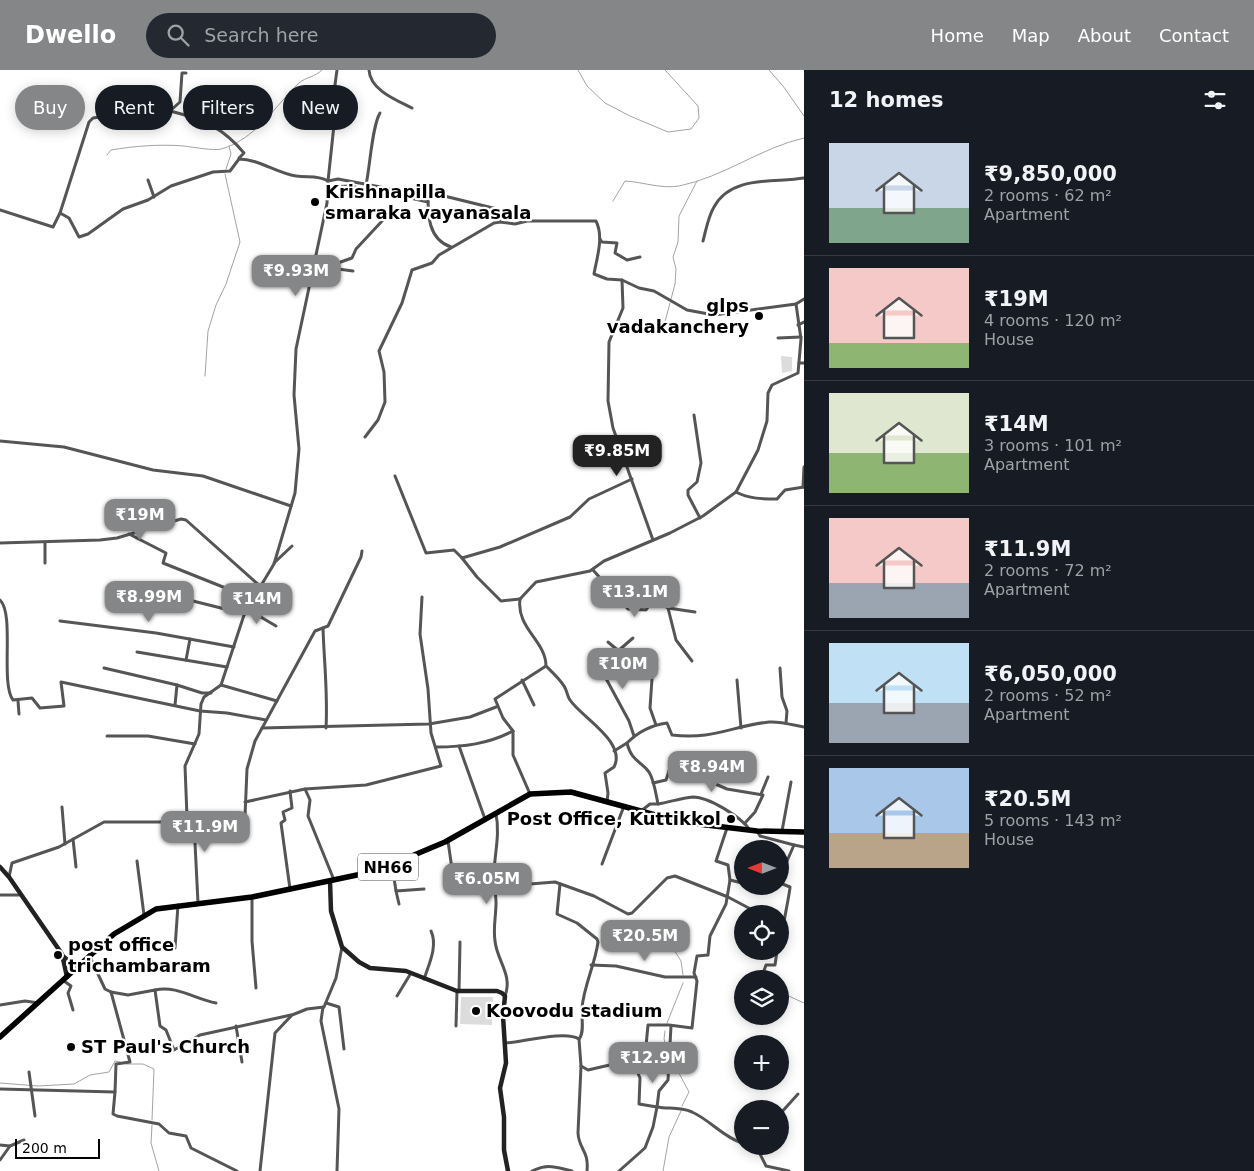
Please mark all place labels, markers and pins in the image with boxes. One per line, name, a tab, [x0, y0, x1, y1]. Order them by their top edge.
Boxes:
place label: Krishnapilla smaraka vayanasala	[325, 181, 531, 223]
marker: Krishnapilla smaraka vayanasala	[309, 196, 321, 208]
pin: ₹9.93M	[255, 254, 337, 297]
place label: glps vadakanchery	[607, 295, 749, 337]
marker: glps vadakanchery	[753, 310, 765, 322]
pin: ₹9.85M	[576, 434, 658, 477]
pin: ₹19M	[110, 498, 170, 541]
pin: ₹13.1M	[594, 576, 676, 618]
pin: ₹8.99M	[108, 580, 190, 623]
pin: ₹14M	[227, 582, 287, 625]
pin: ₹10M	[593, 648, 653, 690]
pin: ₹8.94M	[671, 750, 753, 793]
place label: Post Office, Kuttikkol	[507, 808, 721, 829]
pin: ₹11.9M	[164, 810, 246, 853]
marker: Post Office, Kuttikkol	[725, 813, 737, 825]
pin: ₹6.05M	[446, 862, 528, 905]
pin: ₹20.5M	[604, 920, 686, 962]
place label: post office trichambaram	[68, 934, 211, 976]
marker: post office trichambaram	[52, 949, 64, 961]
place label: Koovodu stadium	[486, 1000, 663, 1021]
marker: Koovodu stadium	[470, 1005, 482, 1017]
place label: ST Paul's Church	[81, 1036, 250, 1057]
marker: ST Paul's Church	[65, 1041, 77, 1053]
pin: ₹12.9M	[612, 1042, 694, 1084]

